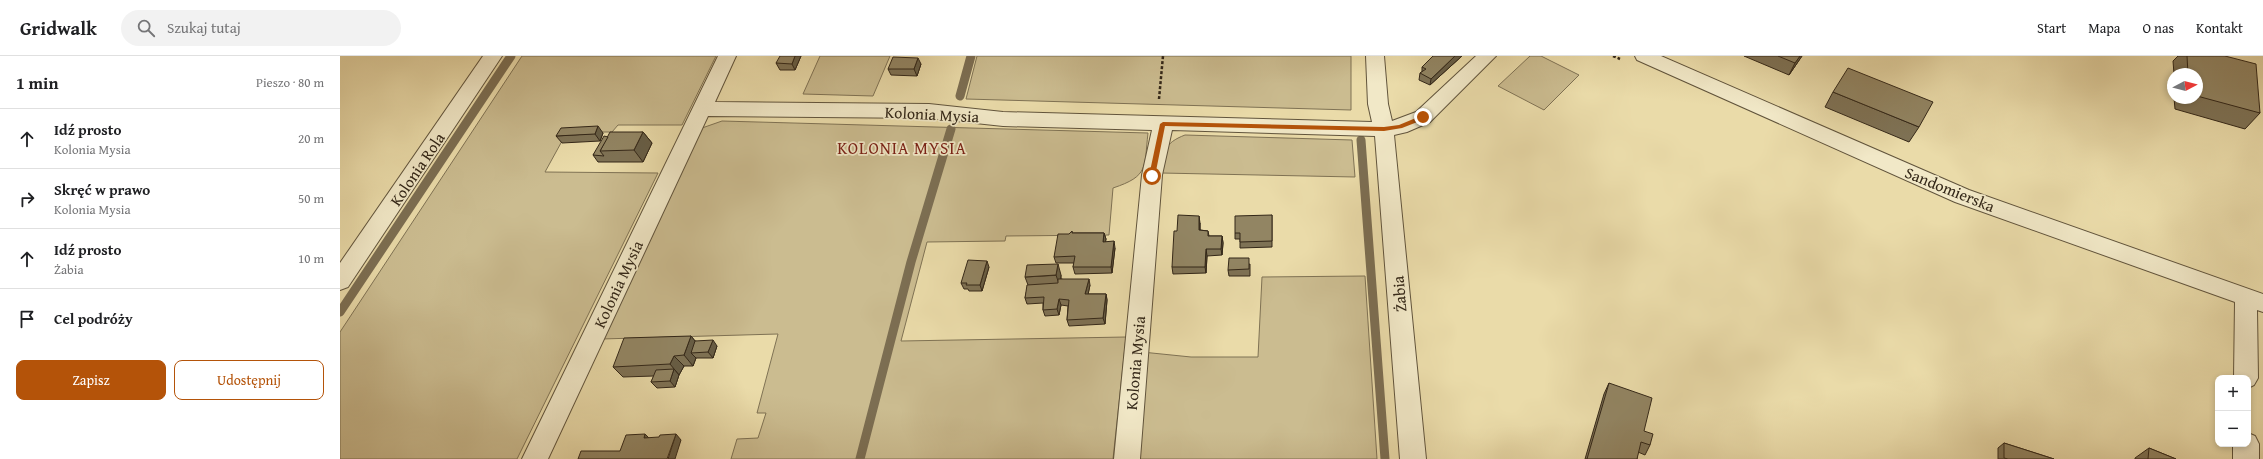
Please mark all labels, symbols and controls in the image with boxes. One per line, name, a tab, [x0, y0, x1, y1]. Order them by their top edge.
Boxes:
search box	[121, 10, 401, 46]
text: Gridwalk	[20, 14, 97, 42]
icon: search	[135, 17, 157, 39]
text: Szukaj tutaj	[167, 17, 241, 38]
text: Start	[2037, 18, 2066, 38]
text: Mapa	[2088, 18, 2120, 38]
text: O nas	[2142, 18, 2174, 38]
text: Kontakt	[2196, 18, 2243, 38]
north arrow	[2167, 68, 2203, 104]
text: 1 min	[16, 70, 58, 95]
text: Pieszo · 80 m	[256, 73, 324, 92]
street label: Kolonia Mysia	[884, 100, 980, 128]
route end	[1414, 108, 1432, 126]
text: Idź prosto	[54, 119, 121, 140]
street label: Kolonia Rola	[383, 127, 451, 211]
icon: ahead	[16, 128, 38, 150]
text: 20 m	[298, 129, 324, 148]
district label: KOLONIA MYSIA	[837, 135, 967, 160]
text: Kolonia Mysia	[54, 140, 131, 159]
street label: Sandomierska	[1902, 160, 1999, 218]
route start	[1143, 167, 1161, 185]
text: Skręć w prawo	[54, 179, 150, 200]
icon: right	[16, 188, 38, 210]
text: 50 m	[298, 189, 324, 208]
text: Kolonia Mysia	[54, 200, 131, 219]
street label: Kolonia Mysia	[587, 236, 649, 332]
text: Idź prosto	[54, 239, 121, 260]
icon: ahead	[16, 248, 38, 270]
text: 10 m	[298, 249, 324, 268]
text: Żabia	[54, 260, 84, 279]
street label: Żabia	[1385, 274, 1413, 313]
icon: arrive	[16, 308, 38, 330]
text: Cel podróży	[54, 308, 133, 329]
street label: Kolonia Mysia	[1119, 315, 1151, 411]
button: Zapisz	[16, 360, 166, 400]
button: Udostępnij	[174, 360, 324, 400]
map controls	[2215, 375, 2251, 447]
button: +	[2215, 375, 2251, 411]
button: −	[2215, 411, 2251, 447]

